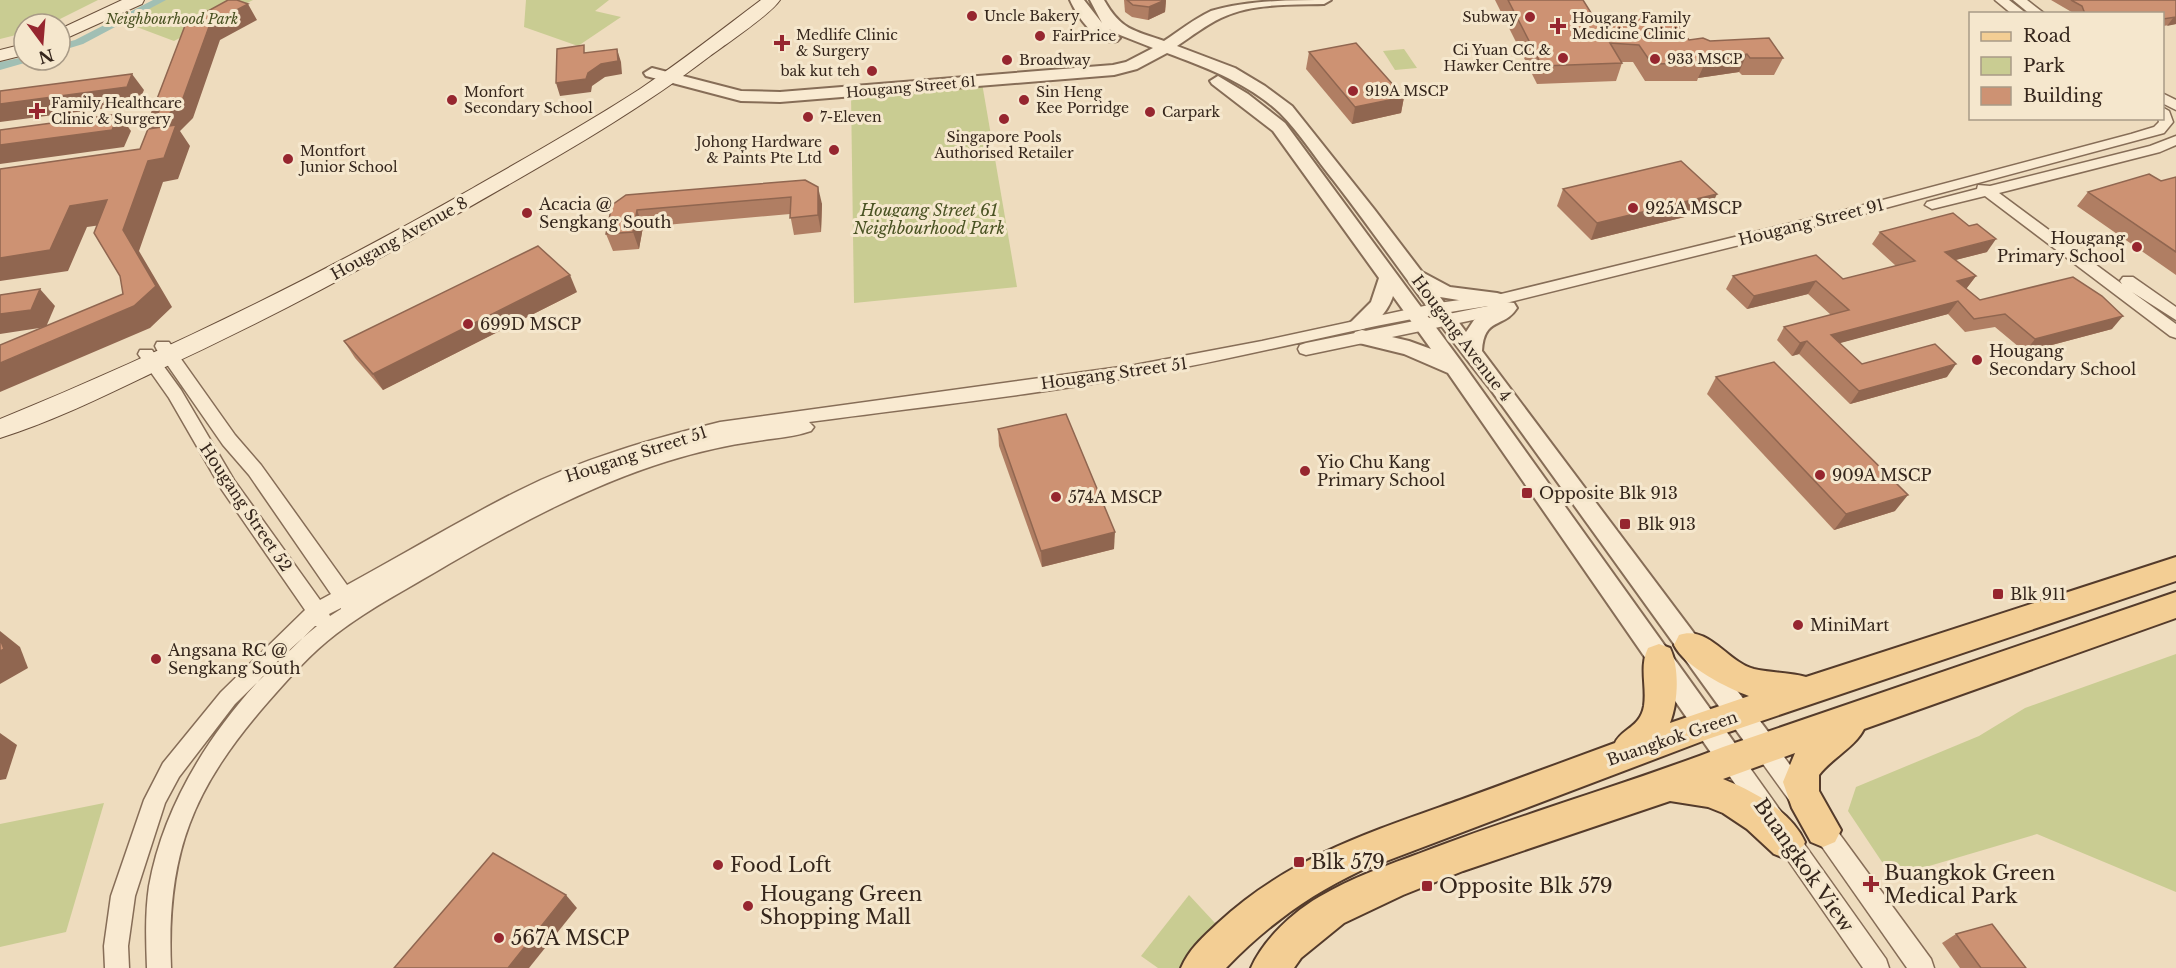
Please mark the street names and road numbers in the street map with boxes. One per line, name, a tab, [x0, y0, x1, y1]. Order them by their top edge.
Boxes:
street label: Hougang Street 61	[845, 72, 977, 102]
street label: Hougang Avenue 8	[327, 192, 471, 284]
street label: Hougang Street 91	[1736, 194, 1886, 250]
street label: Hougang Avenue 4	[1408, 271, 1516, 405]
street label: Hougang Street 51	[1039, 353, 1189, 393]
street label: Hougang Street 51	[563, 422, 709, 486]
street label: Hougang Street 52	[196, 439, 296, 575]
street label: Buangkok Green	[1604, 706, 1740, 770]
street label: Buangkok View	[1749, 794, 1859, 936]

